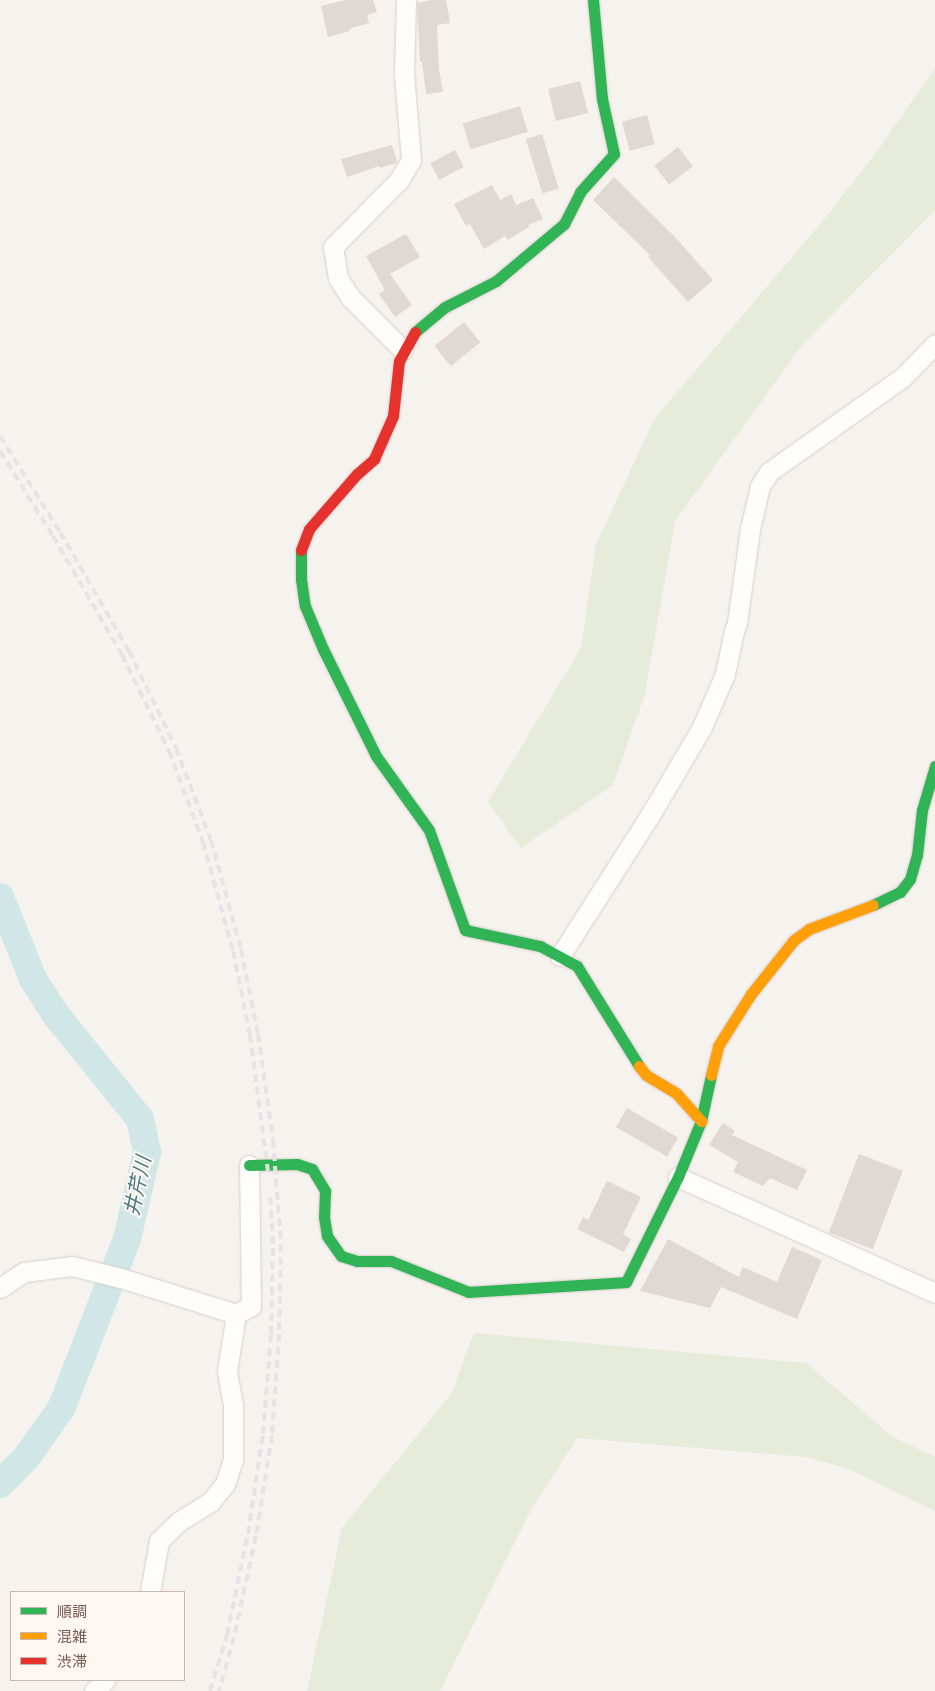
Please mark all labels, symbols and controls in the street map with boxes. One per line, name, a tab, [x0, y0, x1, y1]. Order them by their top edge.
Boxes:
water label: 井芹川	[120, 1154, 156, 1218]
legend	[10, 1591, 185, 1681]
text: 順調	[57, 1603, 87, 1621]
text: 混雑	[57, 1628, 87, 1646]
text: 渋滞	[57, 1653, 87, 1671]

